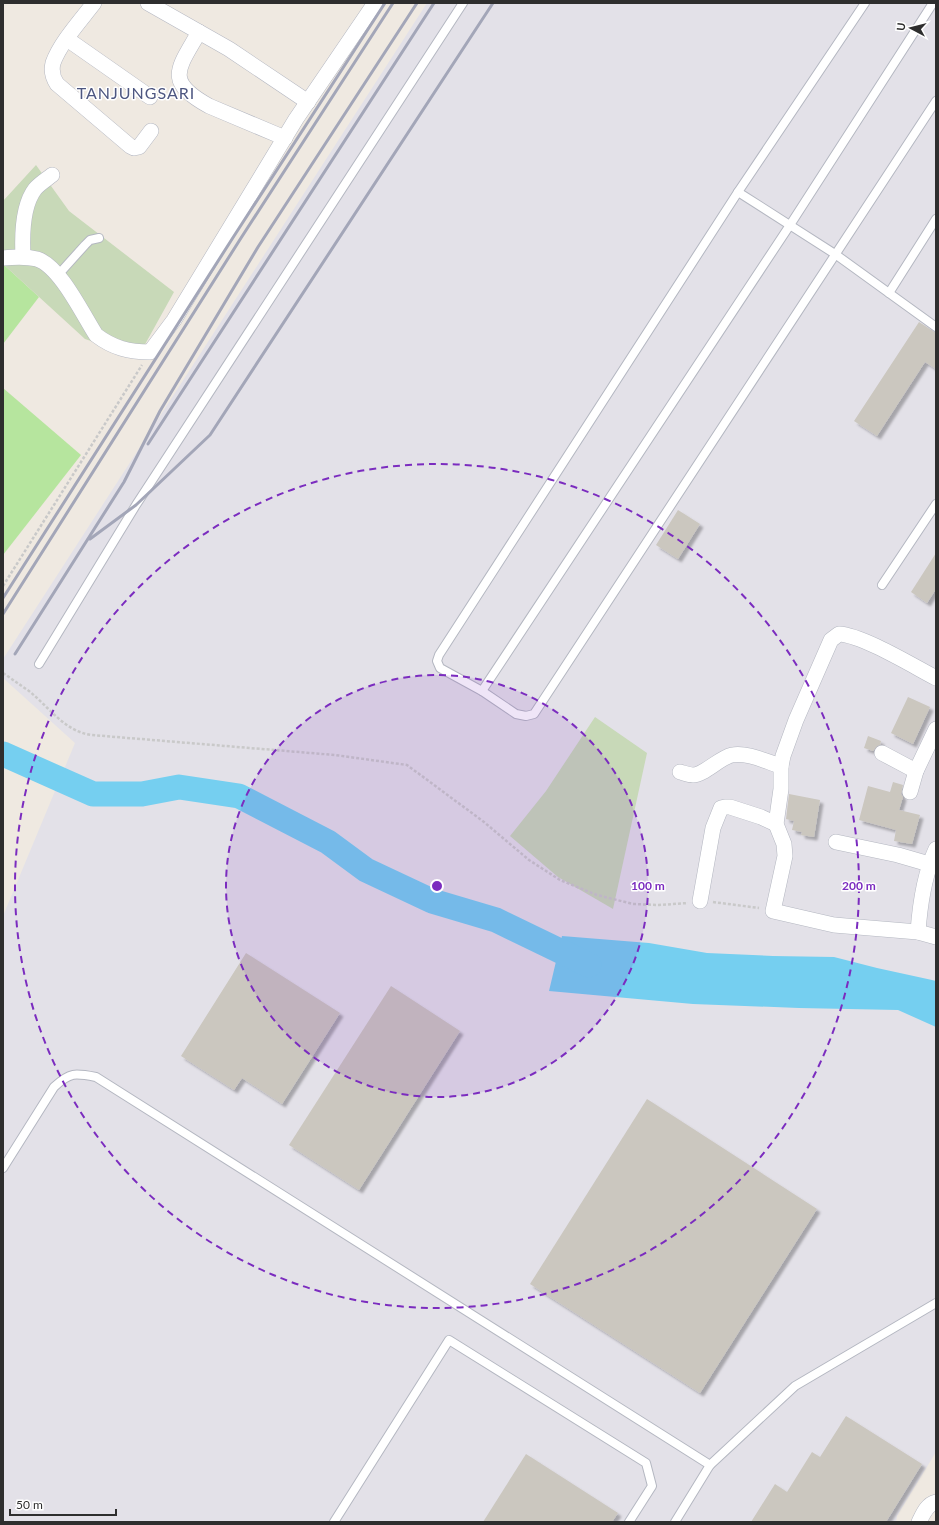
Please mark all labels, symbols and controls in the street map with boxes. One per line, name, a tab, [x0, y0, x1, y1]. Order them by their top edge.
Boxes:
north arrow	[891, 8, 931, 48]
text: U	[894, 22, 908, 32]
district label: TANJUNGSARI	[77, 83, 195, 102]
text: 100 m	[631, 878, 665, 893]
text: 200 m	[842, 878, 876, 893]
centre of rings	[430, 879, 444, 893]
scale bar	[10, 1491, 116, 1517]
text: 50 m	[16, 1497, 43, 1512]

